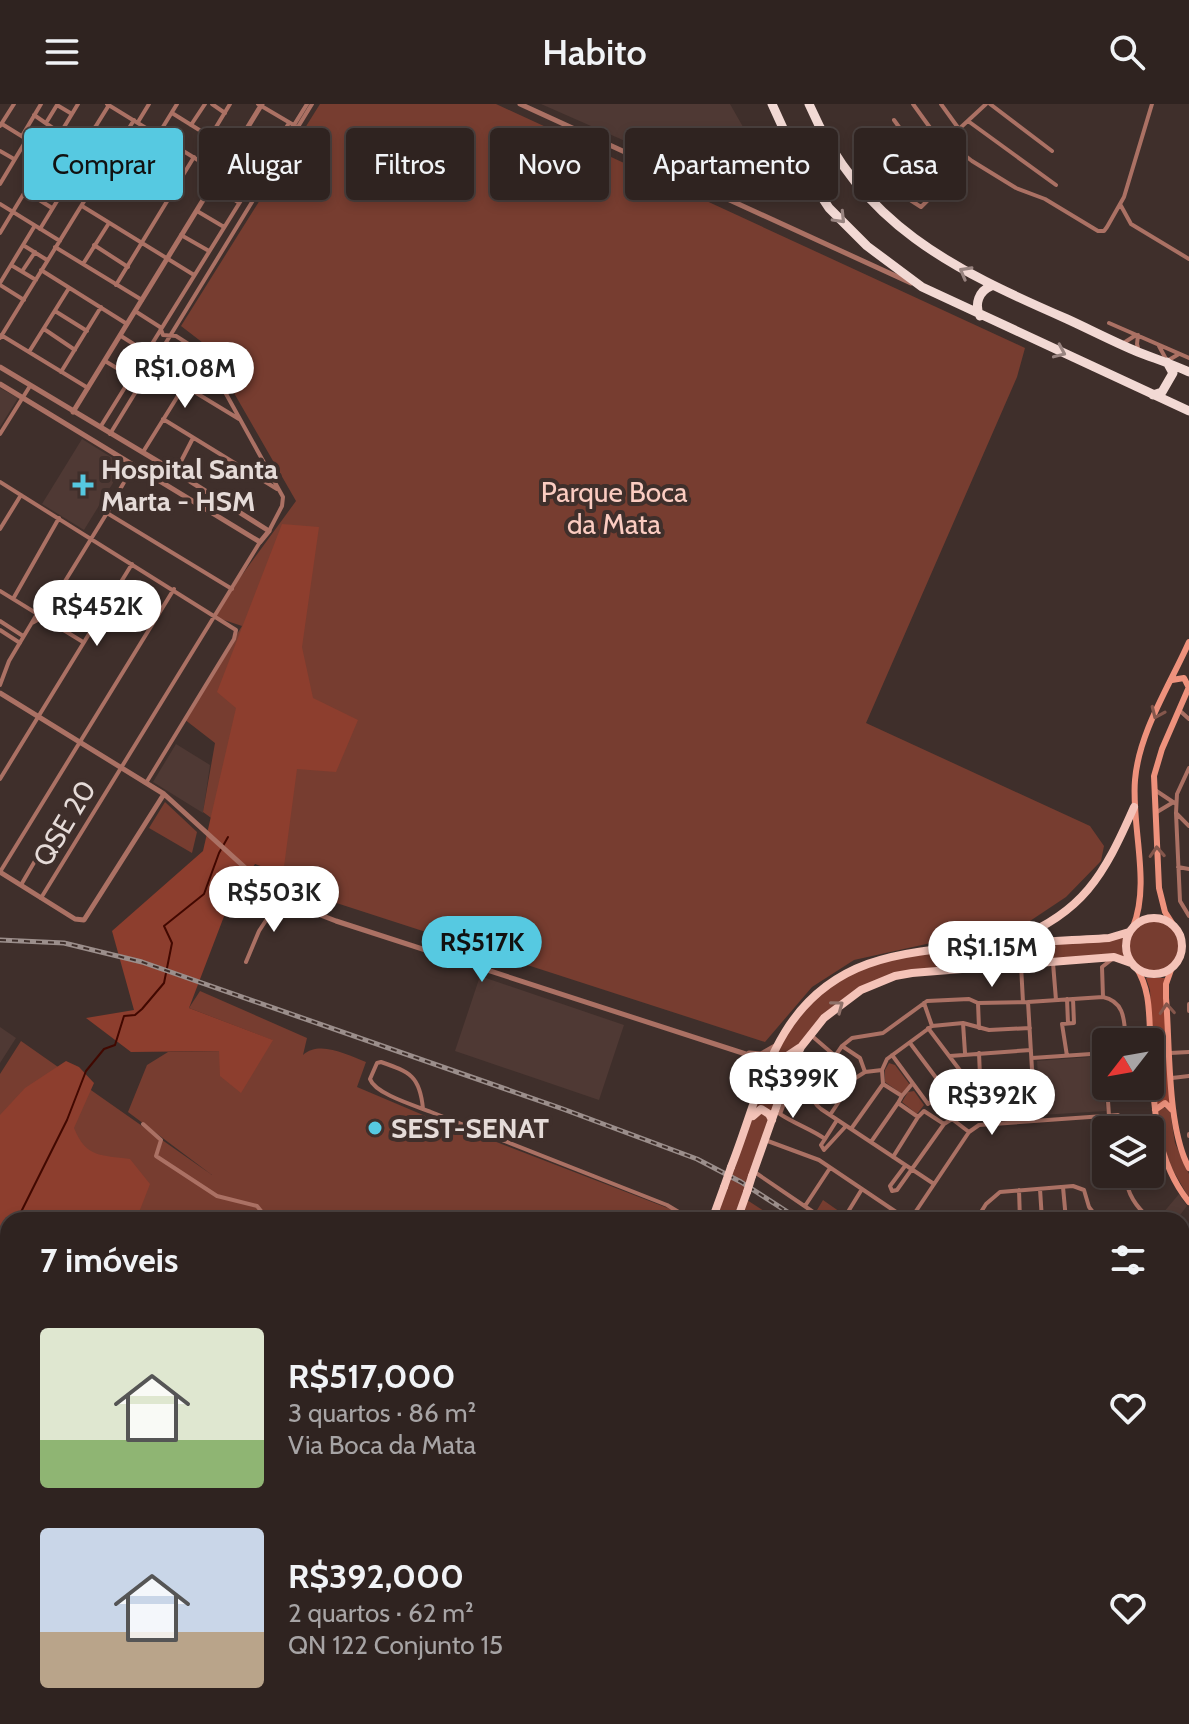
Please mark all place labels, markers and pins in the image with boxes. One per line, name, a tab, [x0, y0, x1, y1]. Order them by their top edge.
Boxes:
pin: R$1.08M	[111, 342, 259, 410]
place label: Hospital Santa Marta - HSM	[101, 452, 278, 518]
marker: Hospital Santa Marta - HSM	[72, 474, 94, 496]
pin: R$452K	[32, 580, 162, 648]
pin: R$503K	[209, 866, 339, 934]
pin: R$517K	[417, 916, 547, 984]
pin: R$1.15M	[918, 921, 1066, 989]
pin: R$399K	[728, 1052, 858, 1120]
pin: R$392K	[927, 1069, 1057, 1137]
place label: SEST-SENAT	[391, 1111, 549, 1145]
marker: SEST-SENAT	[366, 1119, 384, 1137]

